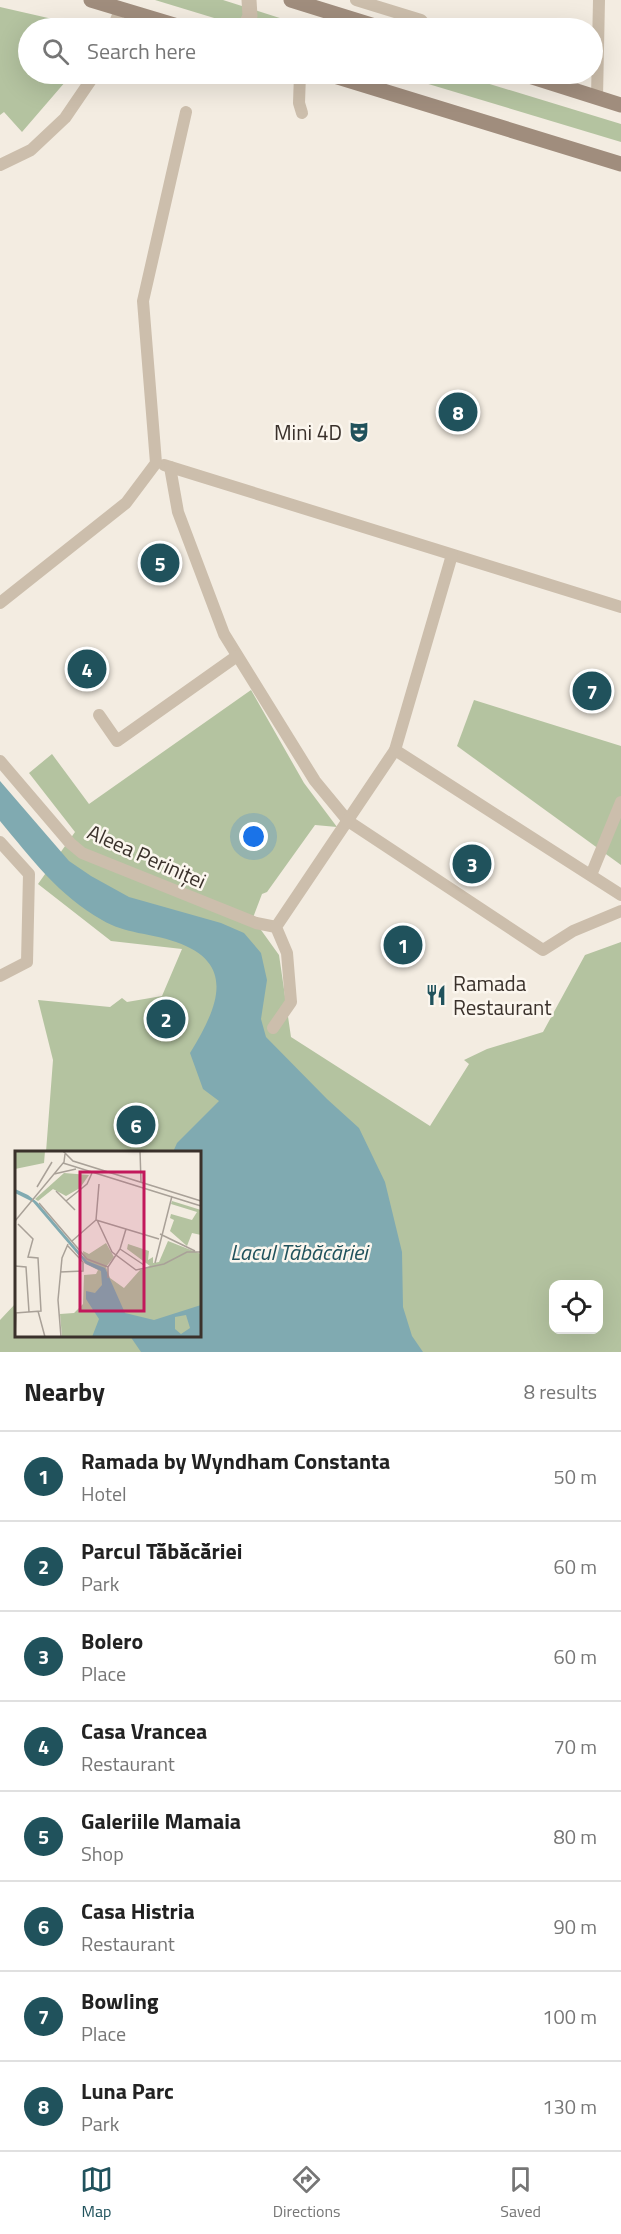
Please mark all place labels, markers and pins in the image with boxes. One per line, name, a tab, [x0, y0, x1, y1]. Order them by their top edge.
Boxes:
pin: 8	[438, 390, 478, 434]
place label: Mini 4D	[274, 416, 342, 448]
theatre icon: Mini 4D	[347, 420, 371, 444]
pin: 5	[140, 540, 180, 586]
pin: 4	[68, 646, 106, 692]
pin: 7	[572, 668, 612, 714]
pin: 3	[452, 842, 492, 886]
pin: 1	[384, 922, 422, 968]
place label: Ramada Restaurant	[453, 967, 552, 1023]
restaurant icon: Ramada Restaurant	[424, 983, 448, 1007]
pin: 2	[146, 996, 186, 1042]
pin: 6	[116, 1102, 156, 1148]

